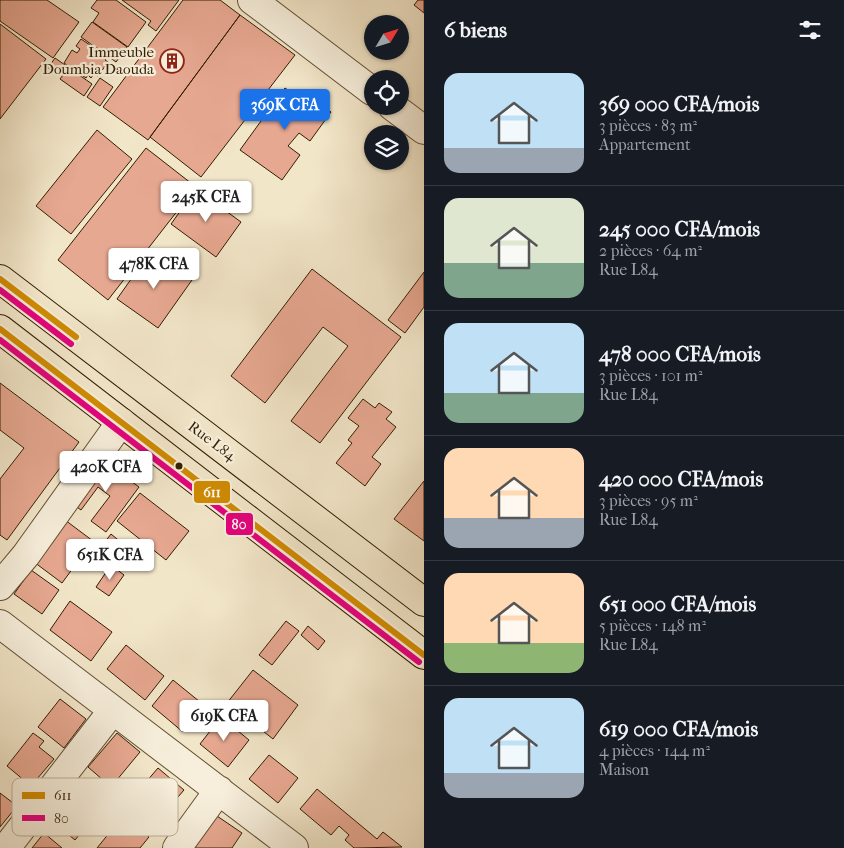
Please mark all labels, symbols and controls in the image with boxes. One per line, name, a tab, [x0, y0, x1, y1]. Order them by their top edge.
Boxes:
north arrow	[364, 15, 409, 60]
map controls	[364, 15, 409, 170]
icon: filters	[796, 16, 824, 44]
text: 6 biens	[444, 18, 507, 42]
place label: Immeuble Doumbia Daouda	[42, 43, 155, 78]
building icon: Immeuble Doumbia Daouda	[159, 48, 185, 74]
button: locate	[364, 70, 409, 115]
pin: 369K CFA	[233, 88, 337, 131]
text: 369 000 CFA/mois	[599, 92, 759, 116]
icon: home	[484, 93, 544, 153]
text: 369K CFA	[251, 95, 319, 114]
text: 3 pièces · 83 m²	[599, 116, 697, 135]
button: layers	[364, 125, 409, 170]
text: Appartement	[599, 135, 691, 154]
pin: 245K CFA	[154, 180, 258, 223]
text: 245K CFA	[172, 187, 240, 206]
text: 245 000 CFA/mois	[599, 217, 760, 241]
icon: home	[484, 218, 544, 278]
text: 2 pièces · 64 m²	[599, 241, 702, 260]
pin: 478K CFA	[102, 248, 206, 290]
text: 478K CFA	[119, 254, 189, 273]
text: Rue L84	[599, 260, 658, 279]
text: 478 000 CFA/mois	[599, 342, 761, 366]
icon: home	[484, 343, 544, 403]
text: 3 pièces · 101 m²	[599, 366, 702, 385]
text: Rue L84	[599, 385, 658, 404]
street label: Rue L84	[185, 417, 240, 465]
pin: 420K CFA	[54, 450, 158, 493]
text: 420K CFA	[70, 457, 142, 476]
unlabelled marker	[174, 461, 184, 471]
text: 420 000 CFA/mois	[599, 467, 763, 491]
icon: home	[484, 468, 544, 528]
line badge: 611	[193, 480, 231, 504]
text: 611	[203, 484, 221, 501]
text: 3 pièces · 95 m²	[599, 491, 698, 510]
text: Rue L84	[599, 510, 658, 529]
line badge: 80	[225, 512, 254, 536]
text: 80	[232, 516, 247, 533]
pin: 651K CFA	[58, 538, 162, 581]
text: 651K CFA	[77, 545, 143, 564]
text: 651 000 CFA/mois	[599, 592, 756, 616]
icon: home	[484, 593, 544, 653]
text: 5 pièces · 148 m²	[599, 616, 706, 635]
text: Rue L84	[599, 635, 658, 654]
pin: 619K CFA	[172, 700, 276, 742]
text: 619K CFA	[190, 706, 258, 725]
text: 619 000 CFA/mois	[599, 717, 758, 741]
icon: home	[484, 718, 544, 778]
text: 4 pièces · 144 m²	[599, 741, 710, 760]
text: Maison	[599, 760, 649, 779]
legend	[12, 778, 178, 836]
text: 611	[54, 787, 72, 804]
text: 80	[54, 810, 69, 827]

